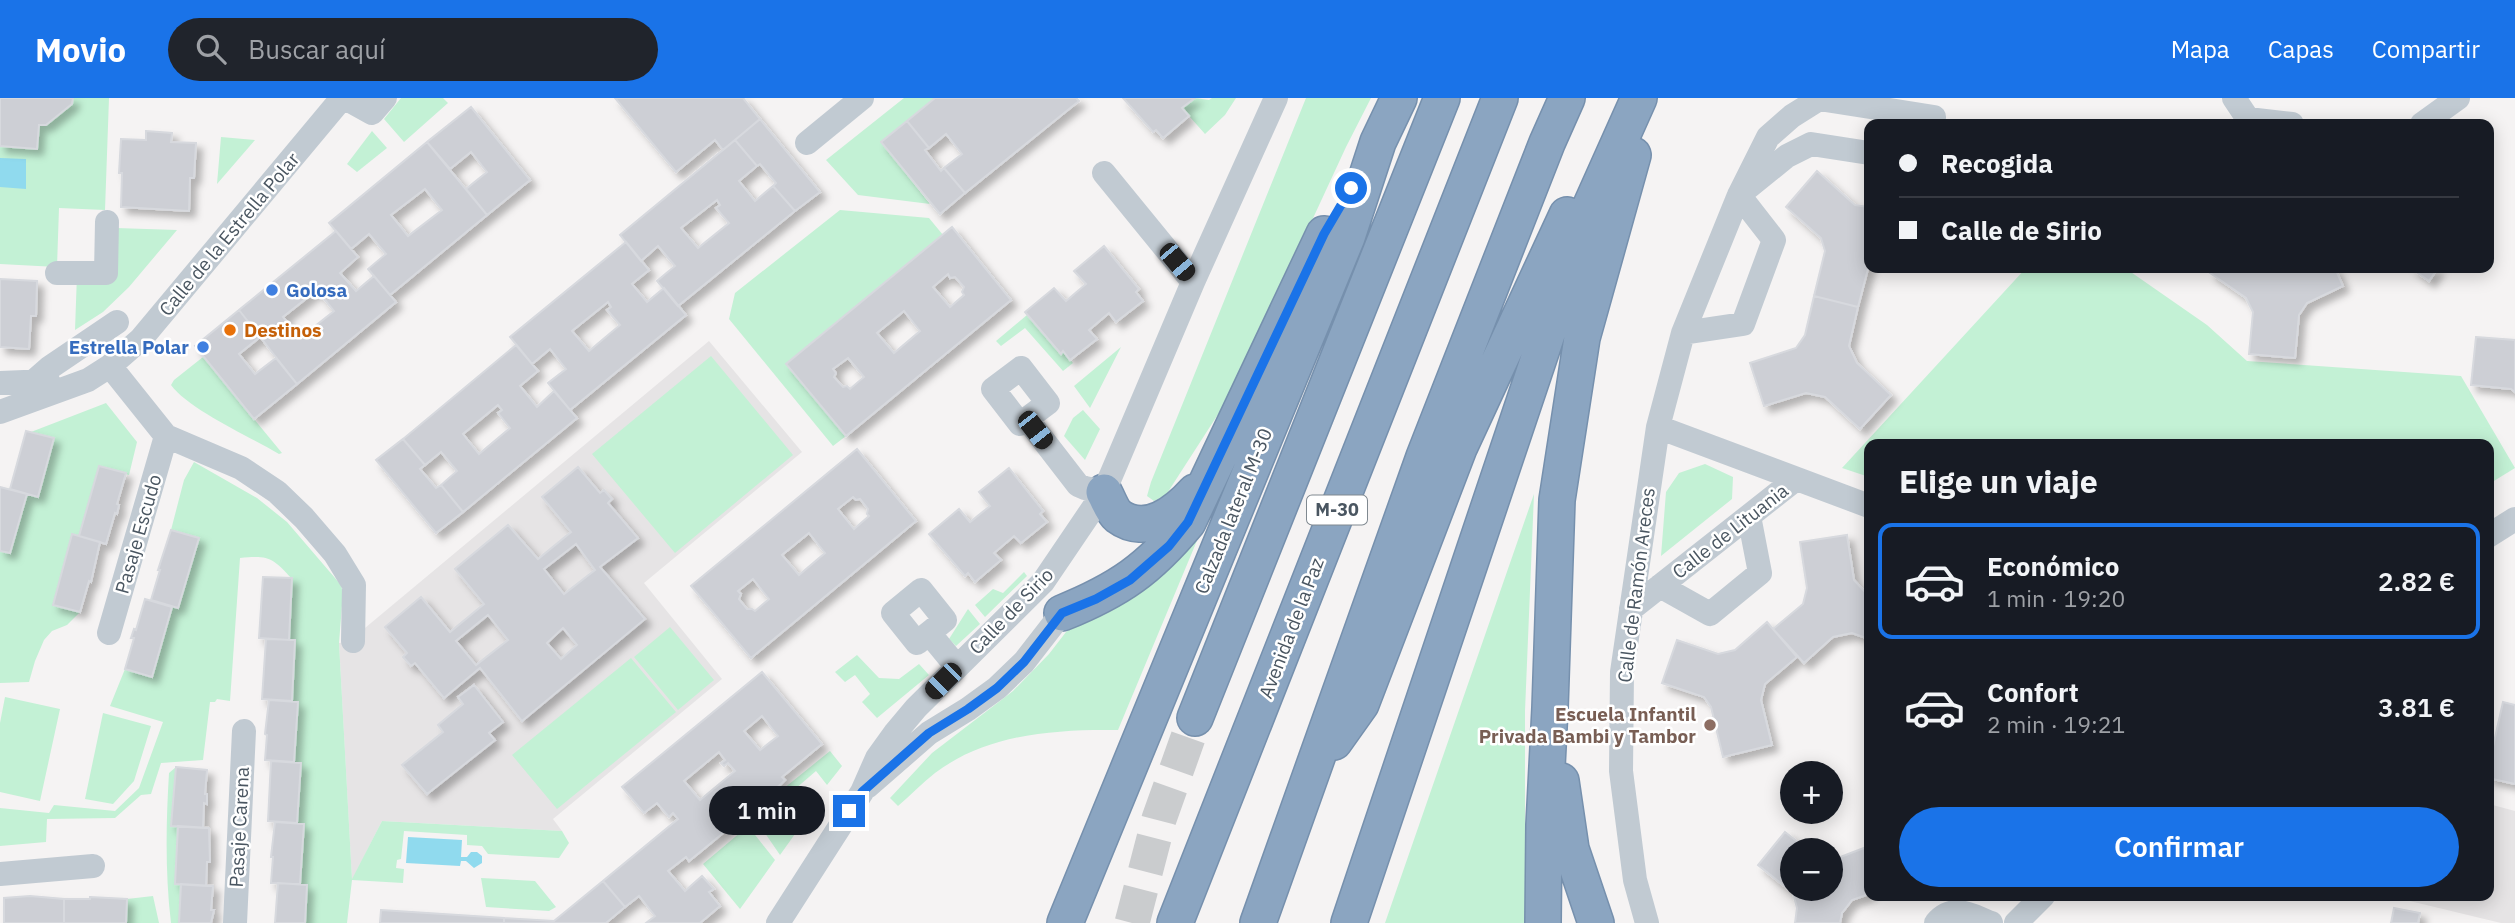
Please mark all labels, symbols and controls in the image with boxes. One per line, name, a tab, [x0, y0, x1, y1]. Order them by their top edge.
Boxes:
search box	[168, 18, 658, 81]
text: Movio	[35, 28, 126, 71]
icon: search	[192, 30, 230, 68]
text: Buscar aquí	[248, 32, 385, 66]
text: Mapa	[2171, 33, 2230, 65]
text: Capas	[2268, 33, 2334, 65]
text: Compartir	[2372, 33, 2480, 65]
text: Recogida	[1941, 146, 2053, 180]
street label: Calle de la Estrella Polar	[154, 147, 304, 321]
route start	[1335, 172, 1367, 204]
text: Calle de Sirio	[1941, 213, 2102, 247]
car	[1156, 239, 1199, 285]
place label: Golosa	[286, 278, 347, 302]
marker: Golosa	[264, 282, 280, 298]
place label: Destinos	[244, 318, 322, 342]
marker: Destinos	[222, 322, 238, 338]
place label: Estrella Polar	[69, 335, 189, 359]
marker: Estrella Polar	[195, 339, 211, 355]
car	[1014, 407, 1057, 453]
street label: Calzada lateral M-30	[1189, 425, 1277, 597]
text: Elige un viaje	[1899, 460, 2098, 502]
street label: Pasaje Escudo	[110, 472, 166, 596]
street label: Calle de Lituania	[1667, 478, 1793, 584]
street label: Calle de Ramón Areces	[1612, 486, 1660, 684]
road number: M-30	[1307, 496, 1367, 524]
text: Económico	[1987, 549, 2119, 583]
icon: car	[1903, 550, 1966, 613]
street label: Avenida de la Paz	[1253, 554, 1329, 702]
street label: Calle de Sirio	[964, 563, 1058, 659]
text: 2.82 €	[2378, 564, 2455, 598]
text: 1 min · 19:20	[1987, 583, 2125, 613]
car	[921, 659, 966, 703]
text: Confort	[1987, 675, 2079, 709]
icon: car	[1903, 676, 1966, 739]
text: 3.81 €	[2378, 690, 2455, 724]
place label: Escuela Infantil Privada Bambi y Tambor	[1479, 702, 1696, 748]
text: 2 min · 19:21	[1987, 709, 2125, 739]
marker: Escuela Infantil Privada Bambi y Tambor	[1702, 717, 1718, 733]
map controls	[1780, 761, 1843, 901]
button: +	[1780, 761, 1843, 824]
street label: Pasaje Carena	[224, 766, 254, 888]
callout: 1 min	[709, 786, 824, 836]
text: 1 min	[737, 795, 797, 825]
route end	[833, 795, 865, 827]
button: Confirmar	[1899, 807, 2459, 887]
button: −	[1780, 838, 1843, 901]

